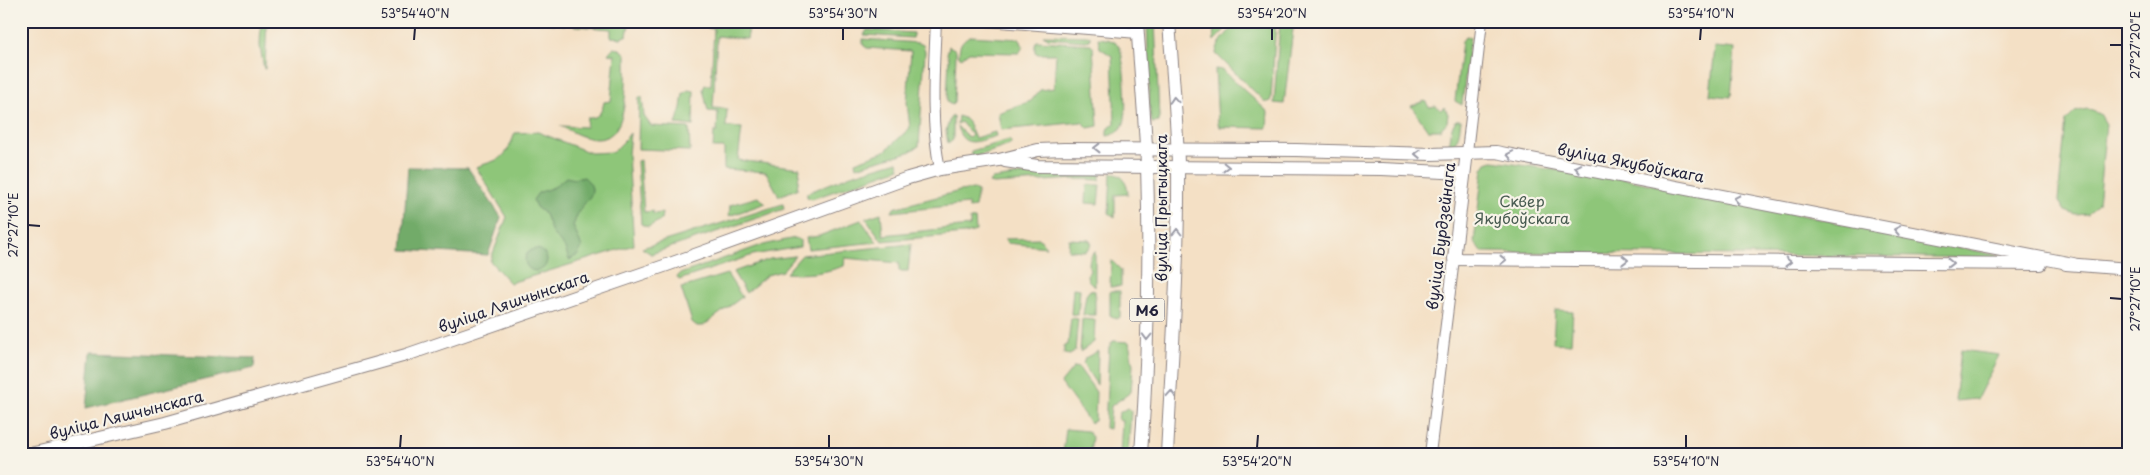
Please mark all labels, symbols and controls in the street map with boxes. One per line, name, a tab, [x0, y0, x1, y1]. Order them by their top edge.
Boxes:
text: 53°54'40"N	[380, 4, 450, 22]
text: 53°54'30"N	[808, 4, 878, 22]
text: 53°54'20"N	[1237, 4, 1307, 22]
text: 53°54'10"N	[1668, 4, 1734, 22]
text: 27°27'20"E	[2126, 11, 2144, 79]
one-way arrow	[1169, 96, 1180, 104]
street label: вуліца Прытыцкага	[1149, 134, 1172, 282]
street label: вуліца Якубоўскага	[1556, 136, 1707, 188]
one-way arrow	[1093, 143, 1100, 153]
one-way arrow	[1414, 149, 1422, 159]
one-way arrow	[1505, 150, 1514, 161]
street label: вуліца Бурдзейнага	[1420, 160, 1461, 311]
one-way arrow	[1223, 161, 1231, 172]
one-way arrow	[1573, 164, 1582, 174]
park label: Сквер Якубоўскага	[1475, 189, 1570, 229]
text: 27°27'10"E	[4, 192, 22, 258]
one-way arrow	[1733, 195, 1742, 205]
one-way arrow	[1892, 226, 1901, 236]
one-way arrow	[1172, 228, 1183, 236]
one-way arrow	[1499, 255, 1507, 265]
one-way arrow	[1622, 255, 1629, 265]
one-way arrow	[1784, 257, 1792, 267]
one-way arrow	[1946, 258, 1954, 268]
street label: вуліца Ляшчынскага	[435, 264, 592, 338]
text: 27°27'10"E	[2126, 266, 2144, 332]
road number: М6	[1130, 298, 1164, 322]
one-way arrow	[1141, 333, 1152, 341]
street label: вуліца Ляшчынскага	[47, 384, 206, 444]
one-way arrow	[1165, 390, 1176, 398]
text: 53°54'40"N	[365, 452, 435, 470]
text: 53°54'30"N	[794, 452, 864, 470]
text: 53°54'20"N	[1222, 452, 1292, 470]
text: 53°54'10"N	[1653, 452, 1719, 470]

